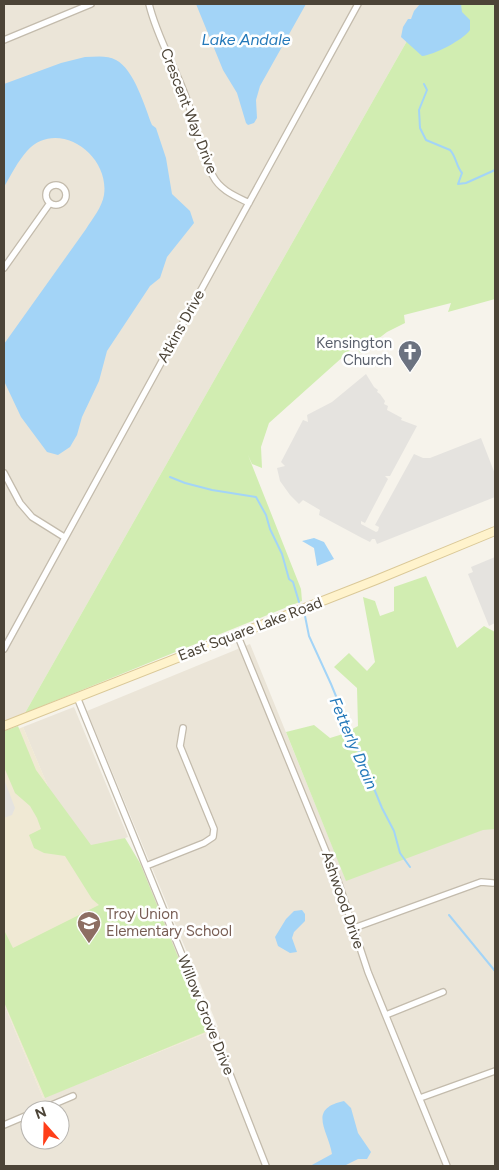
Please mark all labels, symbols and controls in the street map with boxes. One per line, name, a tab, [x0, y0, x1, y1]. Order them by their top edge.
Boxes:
water label: Lake Andale	[202, 30, 291, 49]
street label: Crescent Way Drive	[157, 46, 221, 176]
street label: Atkins Drive	[154, 287, 208, 365]
place label: Kensington Church	[316, 334, 392, 369]
church icon: Kensington Church	[397, 339, 423, 373]
street label: East Square Lake Road	[175, 593, 325, 665]
water label: Fetterly Drain	[326, 694, 382, 792]
street label: Ashwood Drive	[318, 849, 368, 951]
place label: Troy Union Elementary School	[106, 905, 232, 940]
school or university icon: Troy Union Elementary School	[76, 910, 102, 944]
street label: Willow Grove Drive	[174, 952, 238, 1078]
north arrow	[20, 1100, 70, 1150]
text: N	[33, 1103, 49, 1123]

